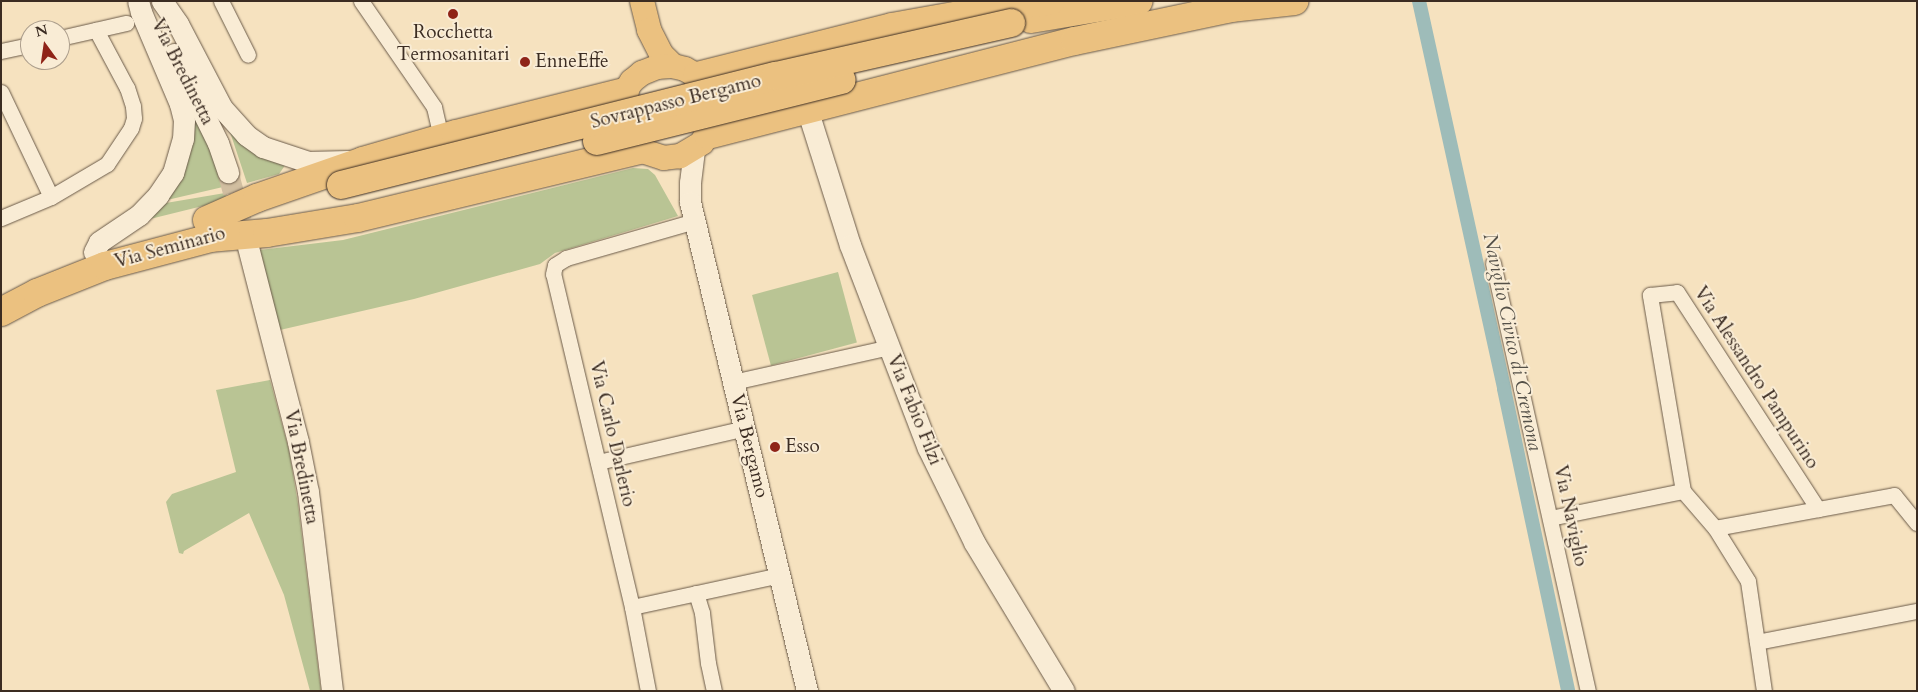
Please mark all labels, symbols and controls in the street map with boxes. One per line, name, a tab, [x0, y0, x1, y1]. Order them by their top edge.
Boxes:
marker: Rocchetta Termosanitari	[447, 8, 459, 20]
street label: Via Bredinetta	[145, 15, 219, 129]
north arrow	[20, 20, 70, 70]
text: N	[33, 20, 50, 42]
place label: Rocchetta Termosanitari	[396, 22, 510, 66]
place label: EnneEffe	[535, 51, 609, 73]
marker: EnneEffe	[519, 56, 531, 68]
street label: Sovrappasso Bergamo	[588, 70, 764, 134]
street label: Via Seminario	[112, 222, 228, 274]
water label: Naviglio Civico di Cremona	[1478, 231, 1548, 453]
street label: Via Alessandro Pampurino	[1688, 282, 1824, 474]
street label: Via Fabio Filzi	[881, 351, 947, 469]
street label: Via Carlo Darlerio	[584, 359, 640, 509]
street label: Via Bergamo	[725, 392, 773, 500]
street label: Via Bredinetta	[279, 408, 323, 526]
place label: Esso	[785, 436, 820, 458]
marker: Esso	[769, 441, 781, 453]
street label: Via Naviglio	[1548, 463, 1592, 569]

